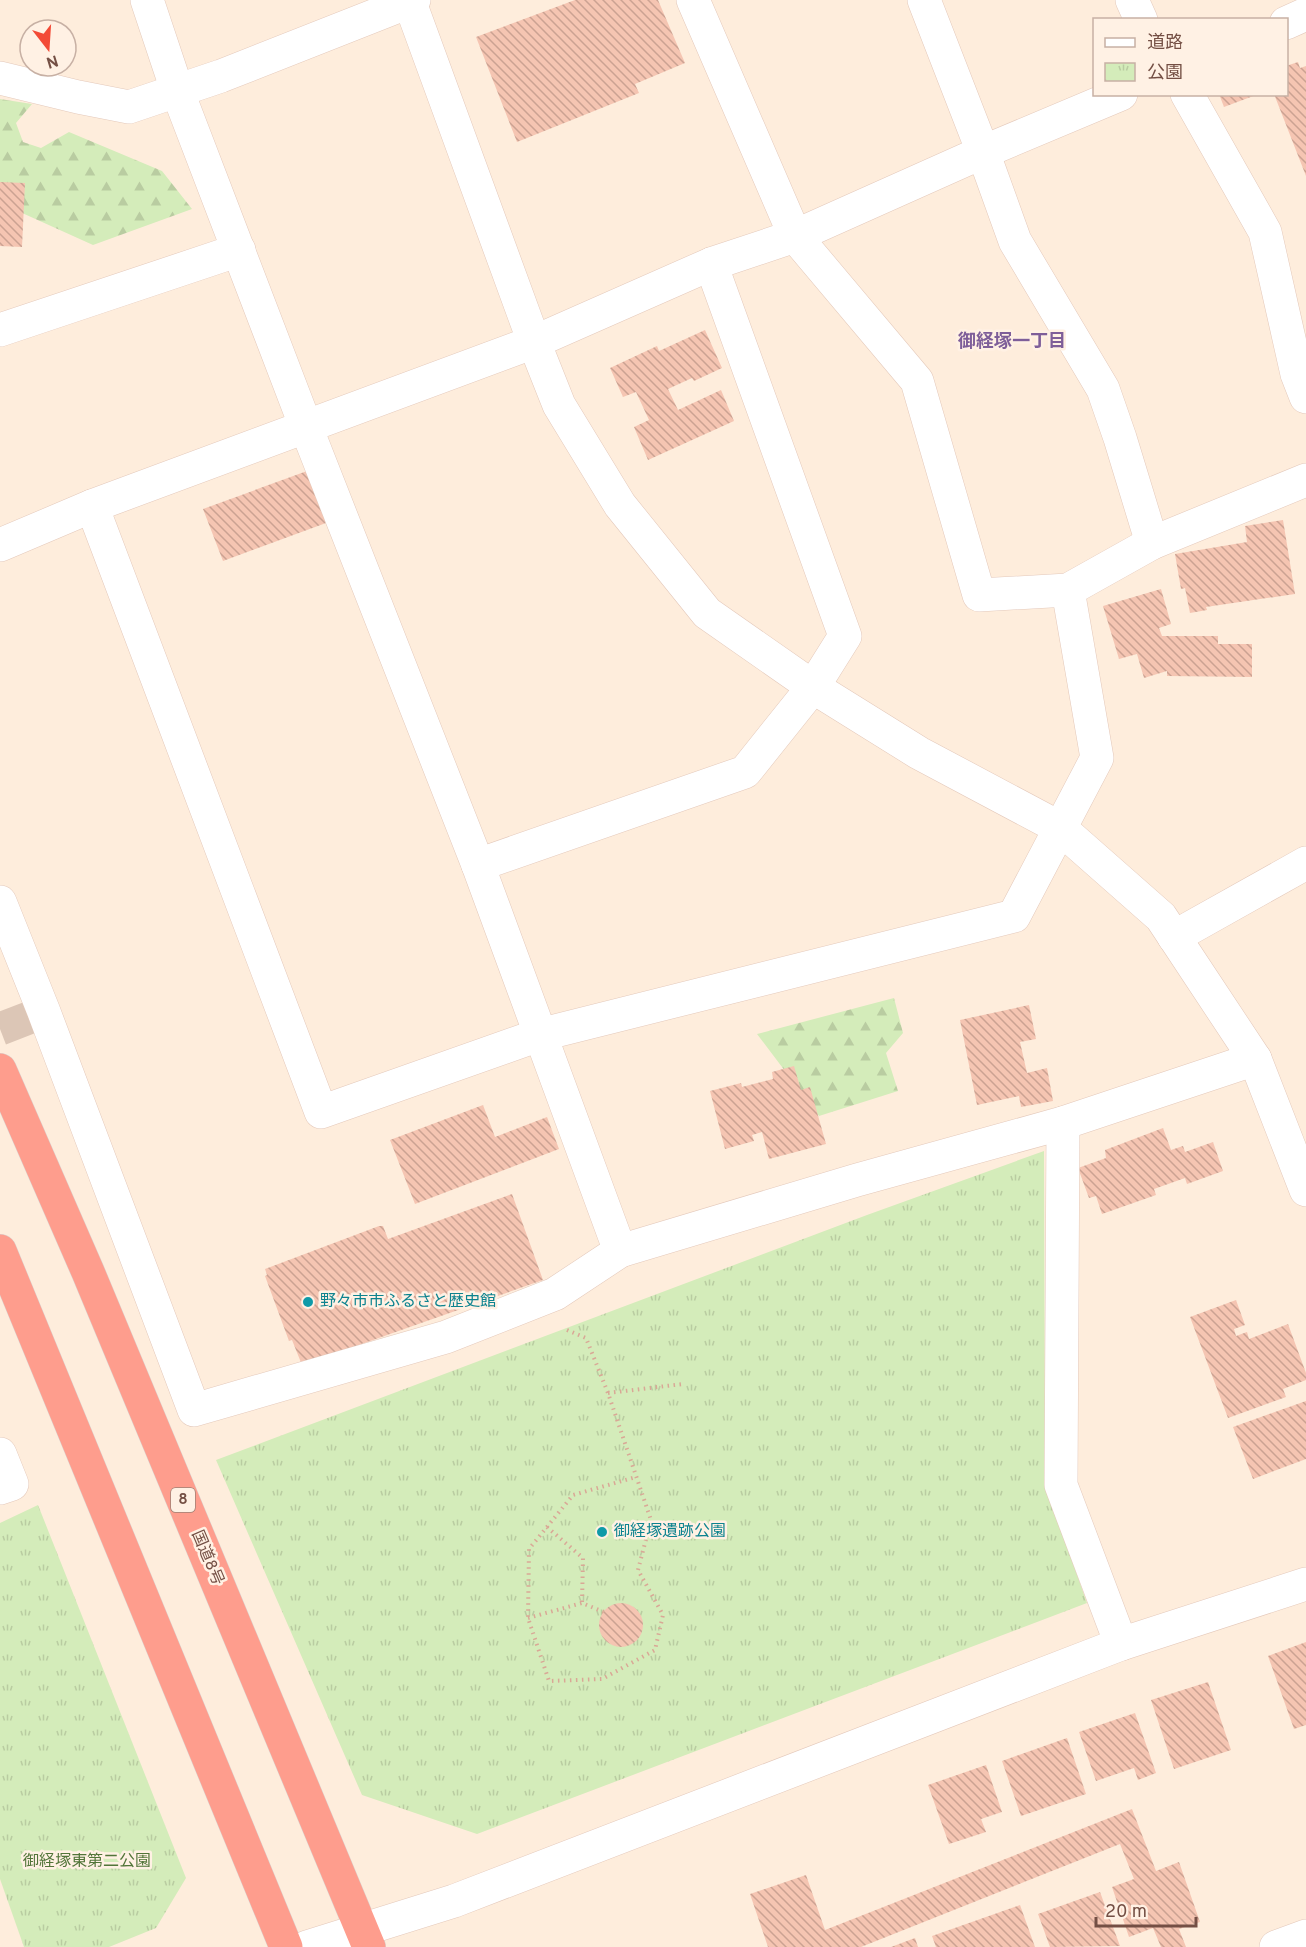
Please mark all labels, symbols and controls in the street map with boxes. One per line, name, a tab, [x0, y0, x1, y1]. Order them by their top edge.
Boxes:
north arrow	[18, 18, 78, 78]
legend	[1093, 18, 1288, 96]
text: 道路	[1147, 32, 1183, 55]
text: N	[43, 49, 60, 72]
text: 公園	[1147, 62, 1183, 85]
district label: 御経塚一丁目	[957, 331, 1066, 354]
place label: 野々市市ふるさと歴史館	[320, 1292, 496, 1312]
marker: 野々市市ふるさと歴史館	[301, 1295, 315, 1309]
road number: 8	[171, 1488, 195, 1512]
place label: 御経塚遺跡公園	[614, 1522, 726, 1542]
marker: 御経塚遺跡公園	[595, 1525, 609, 1539]
street label: 国道8号	[187, 1527, 227, 1589]
park label: 御経塚東第二公園	[23, 1852, 151, 1872]
scale bar	[1096, 1890, 1196, 1928]
text: 20 m	[1105, 1901, 1147, 1924]

